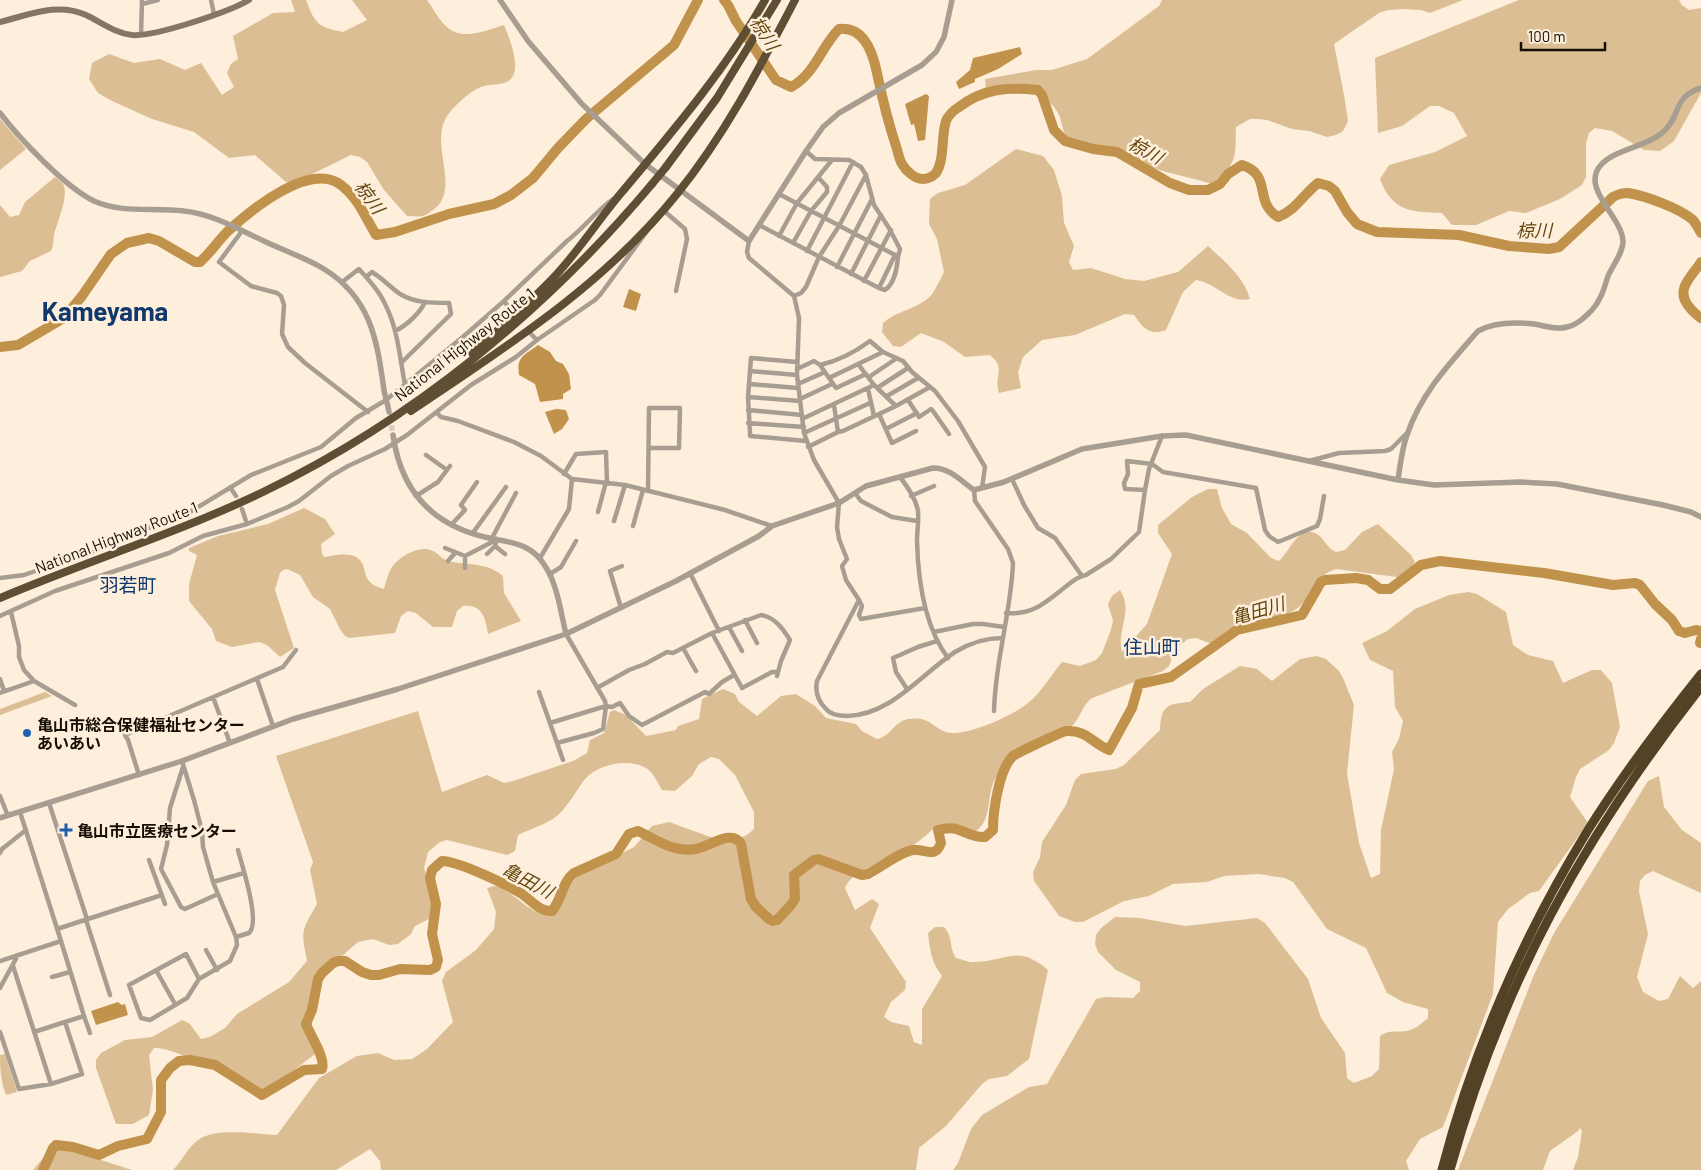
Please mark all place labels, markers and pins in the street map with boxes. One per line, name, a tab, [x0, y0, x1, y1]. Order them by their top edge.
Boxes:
place label: 亀山市総合保健福祉センター あいあい	[37, 715, 245, 752]
marker: 亀山市総合保健福祉センター あいあい	[21, 727, 33, 739]
place label: 亀山市立医療センター	[77, 821, 237, 840]
marker: 亀山市立医療センター	[59, 823, 73, 837]

